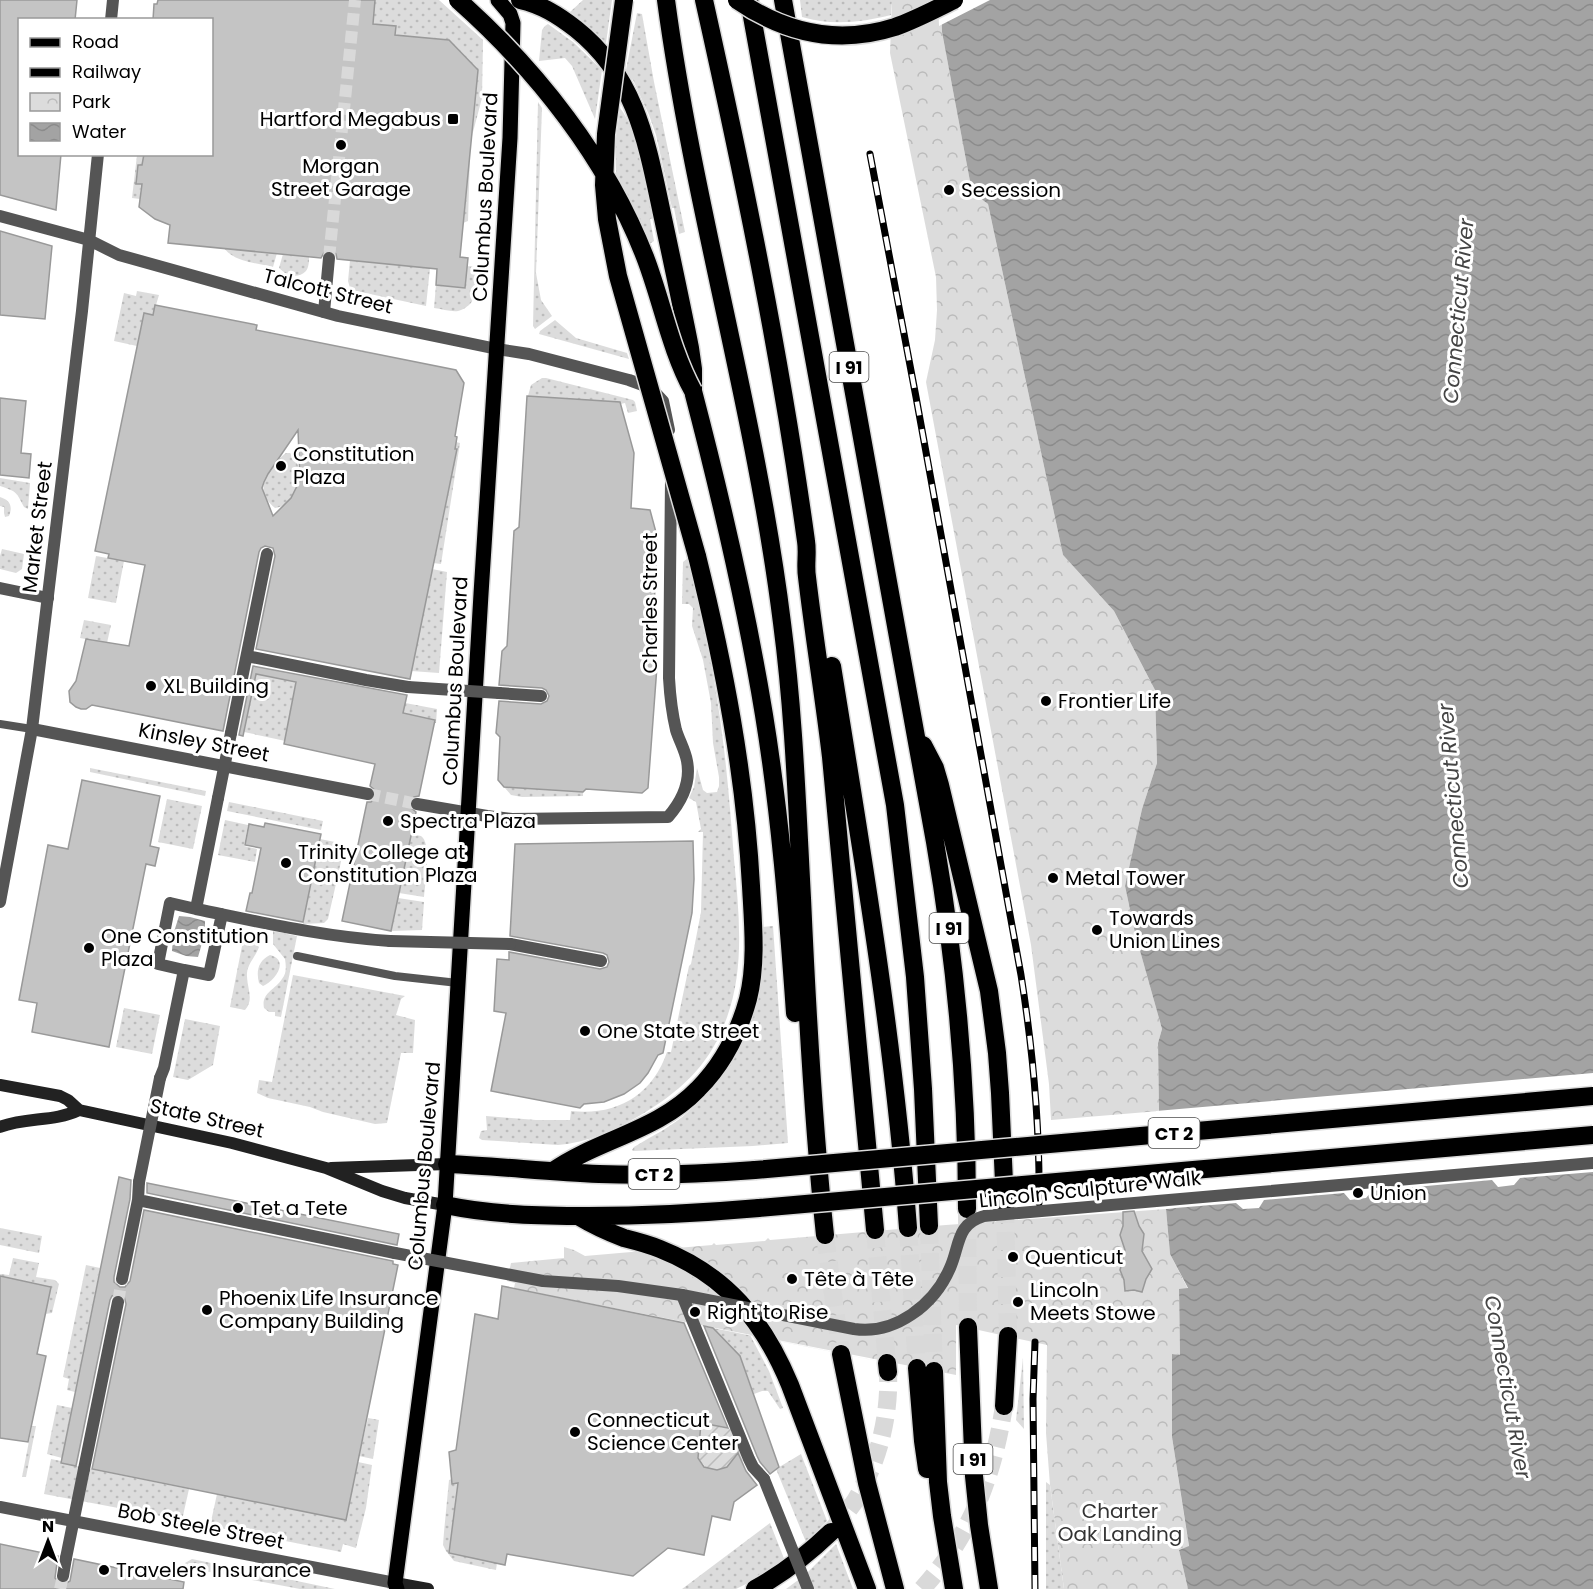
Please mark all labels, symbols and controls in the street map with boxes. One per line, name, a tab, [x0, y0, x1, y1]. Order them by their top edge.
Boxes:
legend	[18, 18, 213, 156]
text: Road	[72, 29, 119, 54]
text: Railway	[72, 59, 141, 84]
text: Park	[72, 89, 111, 114]
street label: Columbus Boulevard	[466, 92, 504, 302]
place label: Hartford Megabus	[260, 105, 441, 133]
marker: Hartford Megabus	[446, 112, 460, 126]
text: Water	[72, 119, 126, 144]
marker: Morgan Street Garage	[334, 138, 348, 152]
place label: Morgan Street Garage	[271, 152, 411, 203]
place label: Secession	[961, 176, 1061, 204]
marker: Secession	[942, 183, 956, 197]
water label: Connecticut River	[1435, 216, 1481, 405]
street label: Talcott Street	[260, 261, 396, 321]
road number: I 91	[830, 352, 868, 382]
place label: Constitution Plaza	[293, 440, 415, 491]
marker: Constitution Plaza	[274, 459, 288, 473]
street label: Market Street	[15, 460, 59, 594]
street label: Charles Street	[636, 533, 664, 673]
street label: Columbus Boulevard	[436, 576, 474, 786]
place label: XL Building	[163, 672, 269, 700]
marker: XL Building	[144, 679, 158, 693]
place label: Frontier Life	[1058, 687, 1171, 715]
marker: Frontier Life	[1039, 694, 1053, 708]
water label: Connecticut River	[1430, 701, 1476, 890]
street label: Kinsley Street	[136, 716, 272, 768]
place label: Spectra Plaza	[400, 807, 536, 835]
marker: Spectra Plaza	[381, 814, 395, 828]
place label: Trinity College at Constitution Plaza	[298, 838, 478, 889]
marker: Trinity College at Constitution Plaza	[279, 856, 293, 870]
place label: Metal Tower	[1065, 864, 1186, 892]
marker: Metal Tower	[1046, 871, 1060, 885]
place label: Towards Union Lines	[1109, 904, 1220, 955]
road number: I 91	[930, 913, 968, 943]
place label: One Constitution Plaza	[101, 922, 269, 973]
marker: Towards Union Lines	[1090, 923, 1104, 937]
marker: One Constitution Plaza	[82, 941, 96, 955]
place label: One State Street	[597, 1017, 759, 1045]
marker: One State Street	[578, 1024, 592, 1038]
street label: Columbus Boulevard	[401, 1060, 447, 1272]
street label: State Street	[147, 1091, 267, 1145]
road number: CT 2	[1148, 1118, 1200, 1148]
road number: CT 2	[628, 1159, 680, 1189]
street label: Lincoln Sculpture Walk	[978, 1163, 1203, 1215]
place label: Union	[1370, 1179, 1427, 1207]
marker: Union	[1351, 1186, 1365, 1200]
place label: Tet a Tete	[250, 1194, 348, 1222]
marker: Tet a Tete	[231, 1201, 245, 1215]
place label: Quenticut	[1025, 1243, 1123, 1271]
marker: Quenticut	[1006, 1250, 1020, 1264]
place label: Tête à Tête	[804, 1265, 914, 1293]
marker: Tête à Tête	[785, 1272, 799, 1286]
place label: Lincoln Meets Stowe	[1030, 1276, 1156, 1327]
place label: Phoenix Life Insurance Company Building	[219, 1284, 438, 1335]
water label: Connecticut River	[1478, 1293, 1539, 1482]
marker: Lincoln Meets Stowe	[1011, 1295, 1025, 1309]
place label: Right to Rise	[707, 1298, 828, 1326]
marker: Phoenix Life Insurance Company Building	[200, 1303, 214, 1317]
marker: Right to Rise	[688, 1305, 702, 1319]
place label: Connecticut Science Center	[587, 1406, 739, 1457]
marker: Connecticut Science Center	[568, 1425, 582, 1439]
road number: I 91	[954, 1444, 992, 1474]
street label: Bob Steele Street	[115, 1496, 287, 1556]
park label: Charter Oak Landing	[1058, 1497, 1182, 1548]
north arrow	[18, 1511, 78, 1571]
text: N	[42, 1515, 54, 1538]
place label: Travelers Insurance	[116, 1556, 311, 1584]
marker: Travelers Insurance	[97, 1563, 111, 1577]

